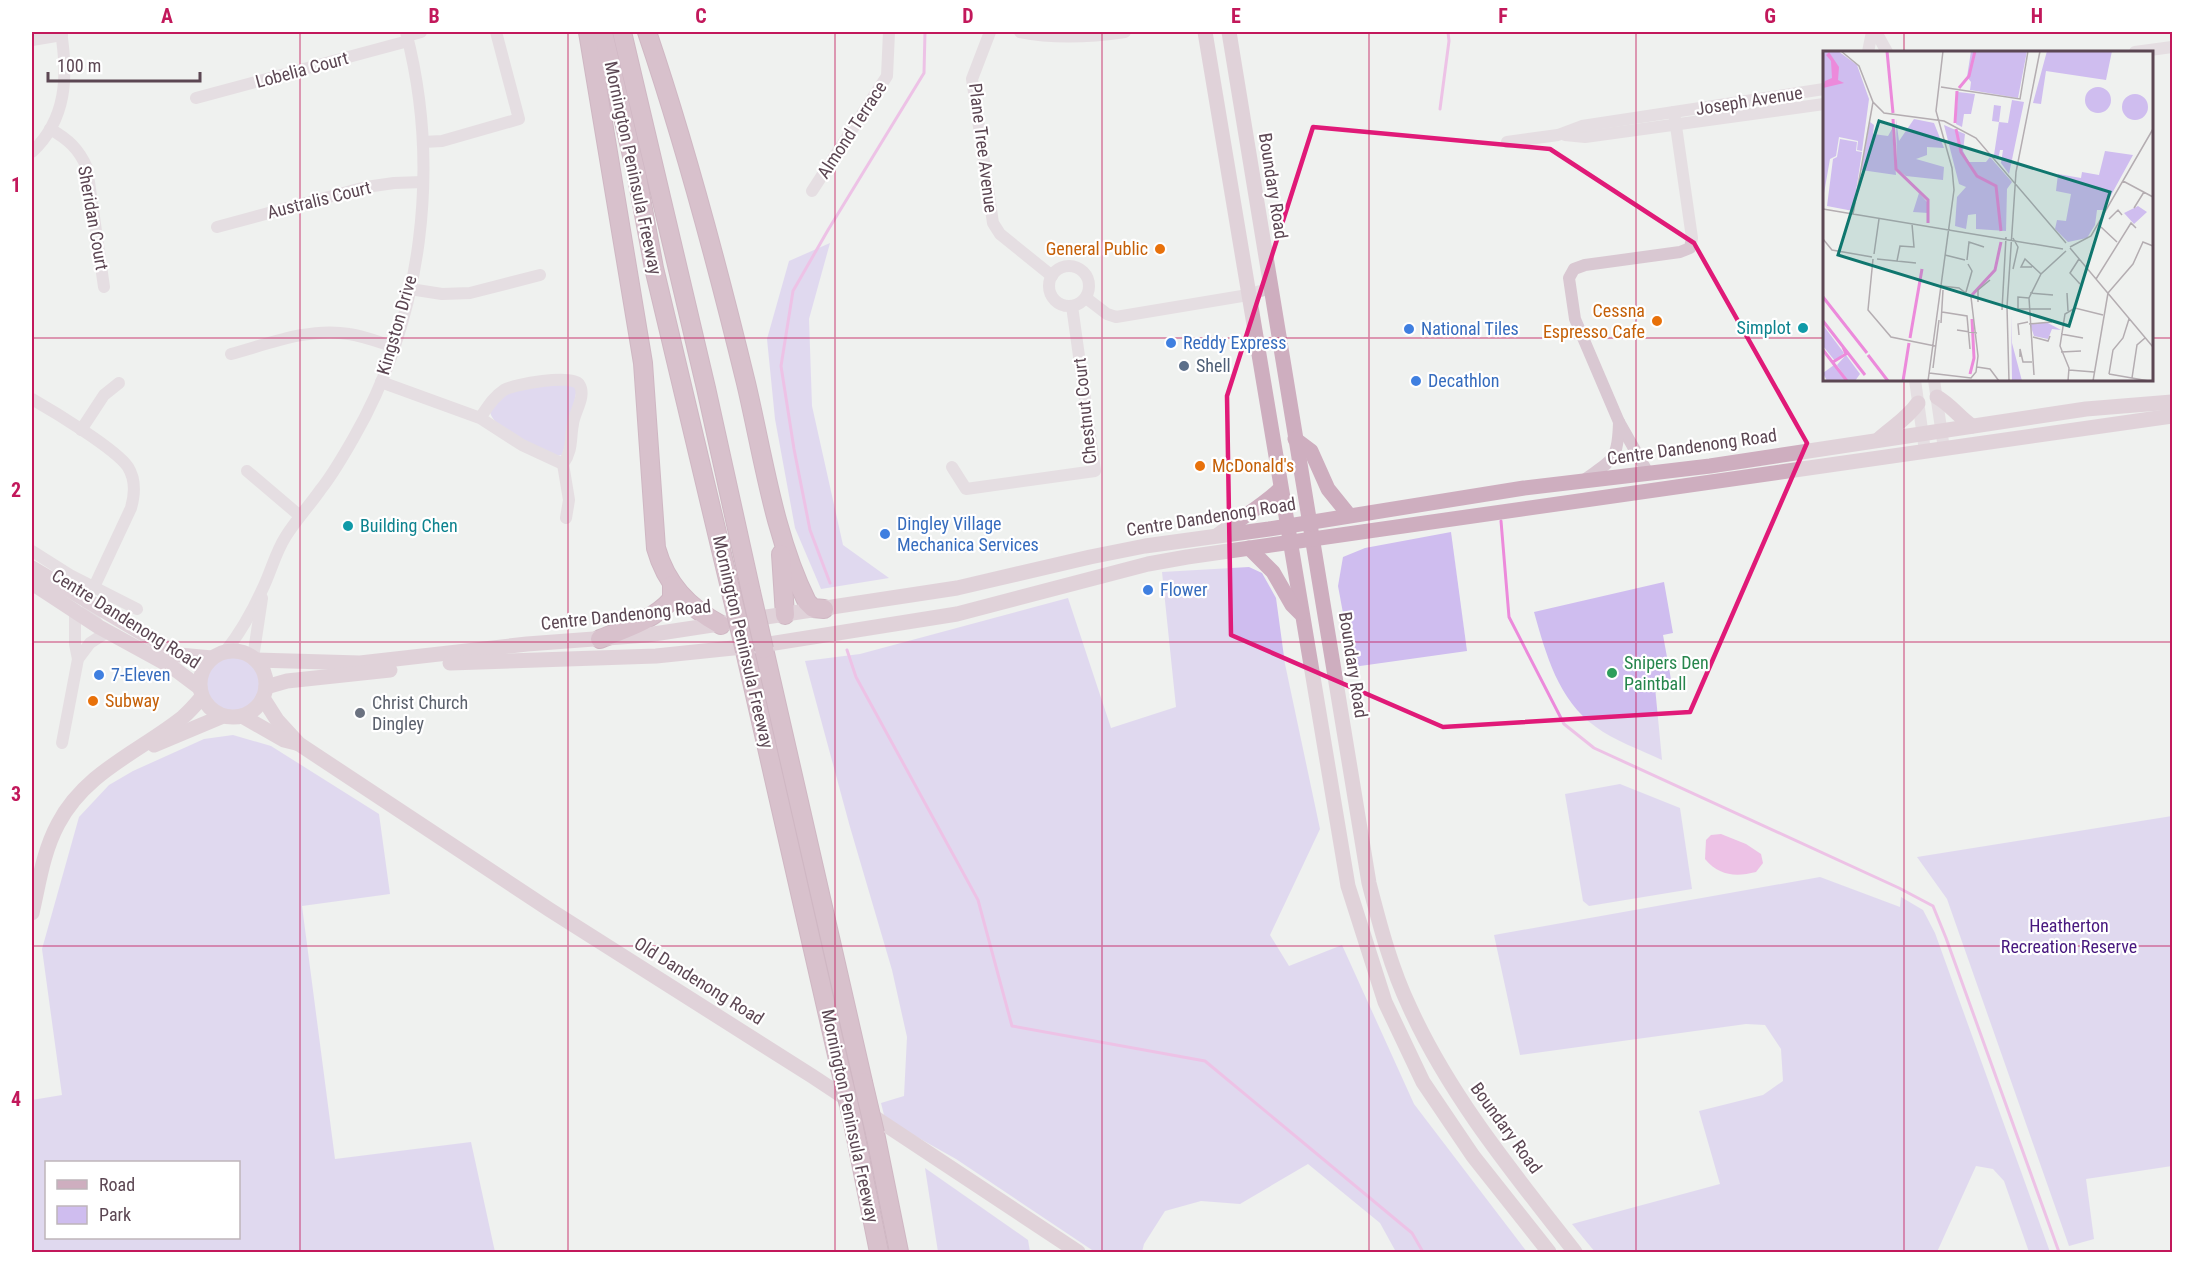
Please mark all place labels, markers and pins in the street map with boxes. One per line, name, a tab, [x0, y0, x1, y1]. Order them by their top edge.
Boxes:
place label: General Public	[1046, 238, 1148, 259]
marker: General Public	[1153, 242, 1167, 256]
place label: Cessna Espresso Cafe	[1543, 300, 1645, 342]
marker: Cessna Espresso Cafe	[1650, 314, 1664, 328]
place label: Simplot	[1737, 317, 1791, 338]
place label: National Tiles	[1421, 318, 1519, 339]
marker: Simplot	[1796, 321, 1810, 335]
marker: National Tiles	[1402, 322, 1416, 336]
place label: Reddy Express	[1183, 332, 1286, 353]
marker: Reddy Express	[1164, 336, 1178, 350]
place label: Shell	[1196, 355, 1231, 376]
marker: Shell	[1177, 359, 1191, 373]
place label: Decathlon	[1428, 370, 1500, 391]
marker: Decathlon	[1409, 374, 1423, 388]
place label: McDonald's	[1212, 455, 1294, 476]
marker: McDonald's	[1193, 459, 1207, 473]
place label: Dingley Village Mechanica Services	[897, 513, 1039, 555]
place label: Building Chen	[360, 515, 458, 536]
marker: Building Chen	[341, 519, 355, 533]
marker: Dingley Village Mechanica Services	[878, 527, 892, 541]
place label: Flower	[1160, 579, 1208, 600]
marker: Flower	[1141, 583, 1155, 597]
place label: Snipers Den Paintball	[1624, 652, 1709, 694]
place label: 7-Eleven	[111, 664, 171, 685]
marker: Snipers Den Paintball	[1605, 666, 1619, 680]
marker: 7-Eleven	[92, 668, 106, 682]
place label: Subway	[105, 690, 160, 711]
place label: Christ Church Dingley	[372, 692, 468, 734]
marker: Subway	[86, 694, 100, 708]
marker: Christ Church Dingley	[353, 706, 367, 720]

